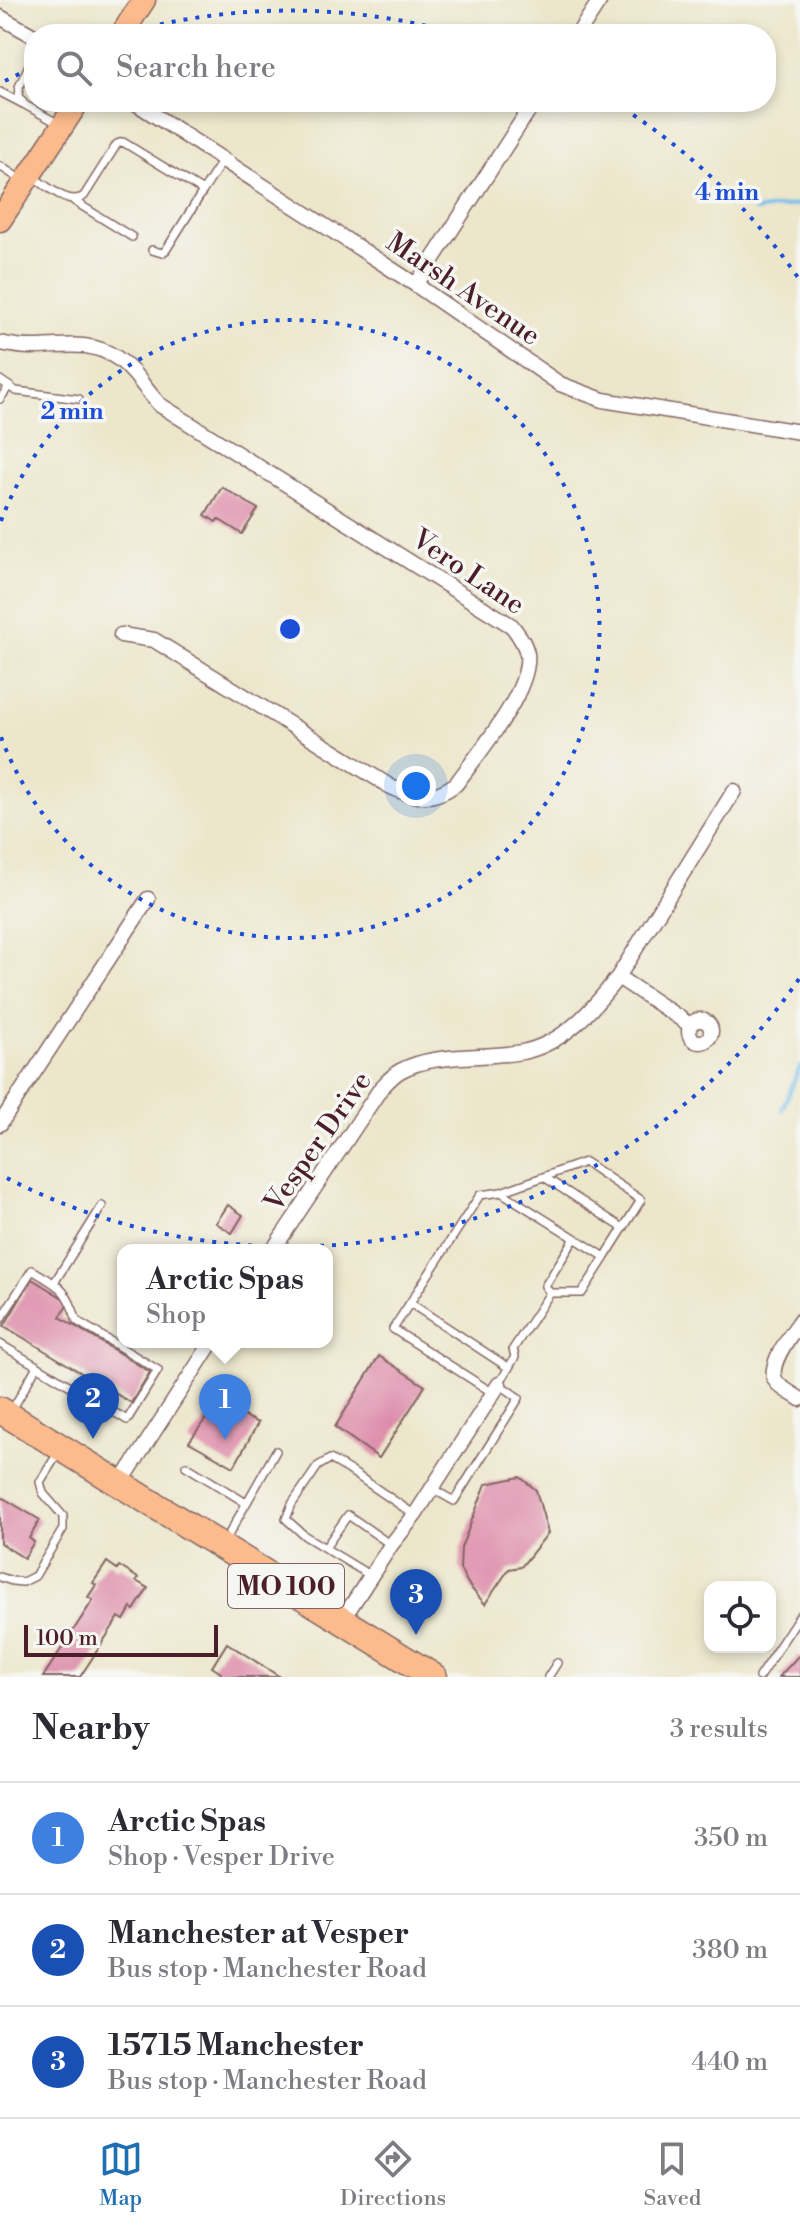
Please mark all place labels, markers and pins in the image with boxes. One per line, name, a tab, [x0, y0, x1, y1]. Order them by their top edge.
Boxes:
centre of rings	[276, 615, 304, 643]
pin: 2	[67, 1373, 119, 1439]
pin: 1	[199, 1374, 251, 1440]
pin: 3	[390, 1569, 442, 1635]

